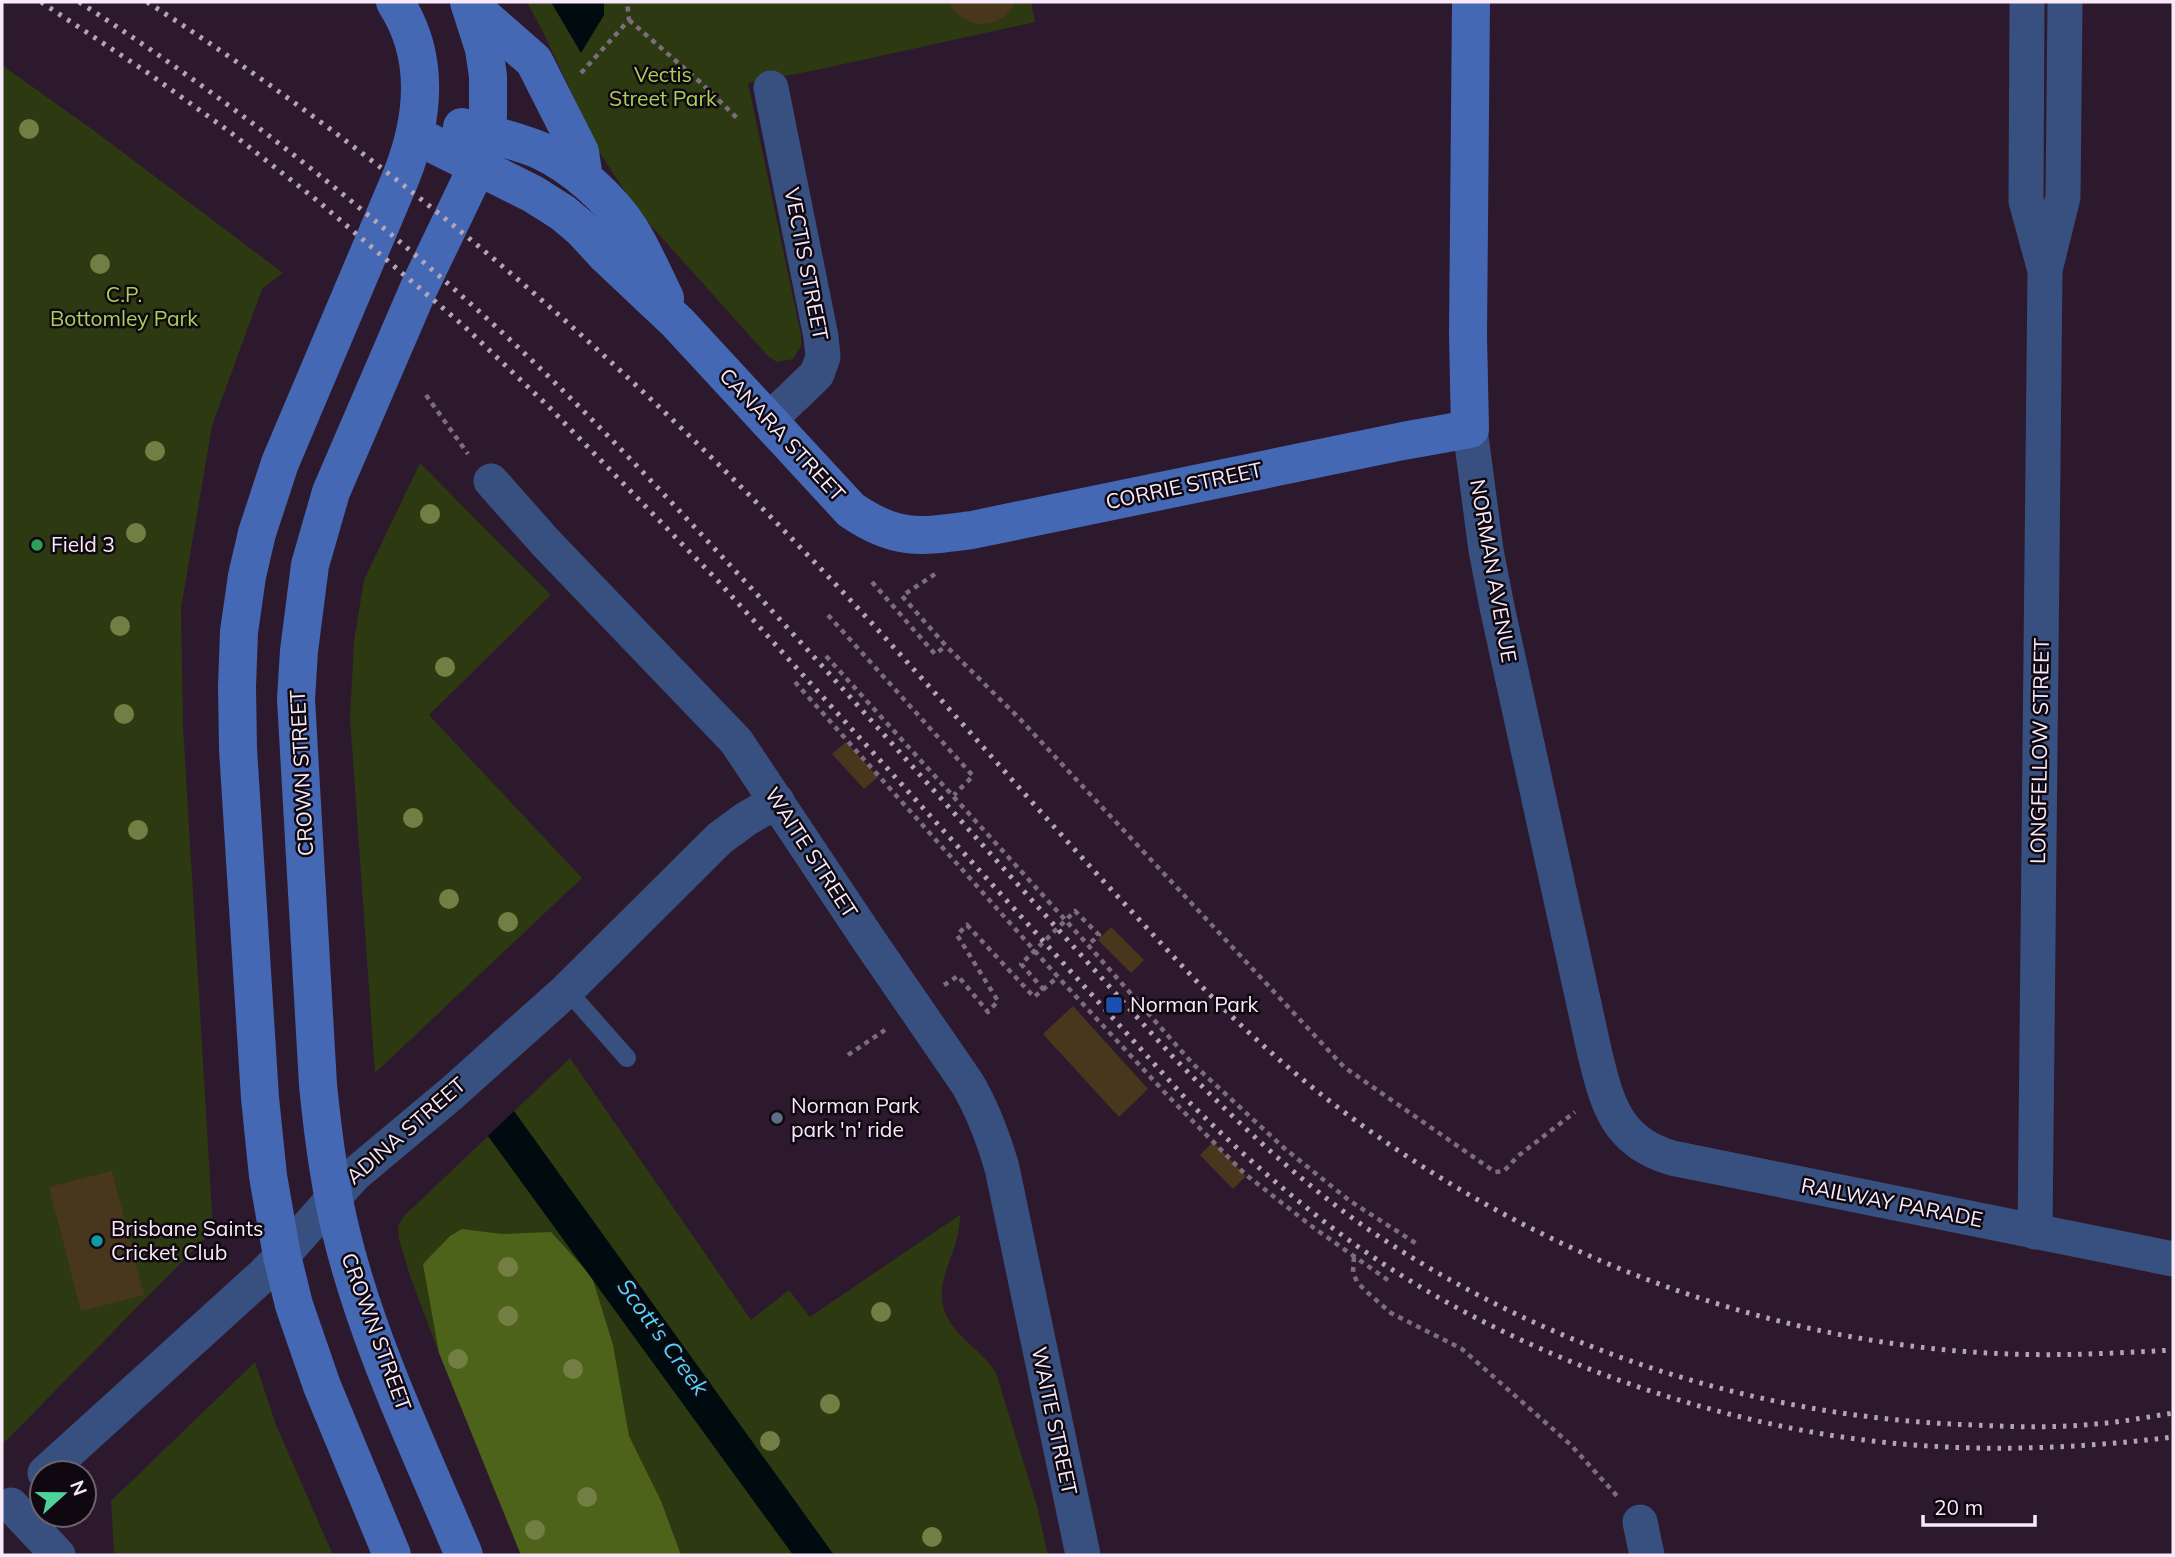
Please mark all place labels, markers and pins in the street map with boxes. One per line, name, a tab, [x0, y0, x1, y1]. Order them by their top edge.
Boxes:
place label: Field 3	[51, 531, 115, 557]
marker: Field 3	[29, 537, 45, 553]
place label: Norman Park	[1130, 991, 1259, 1017]
marker: Norman Park	[1104, 995, 1124, 1015]
place label: Norman Park park 'n' ride	[791, 1092, 920, 1142]
marker: Norman Park park 'n' ride	[769, 1110, 785, 1126]
place label: Brisbane Saints Cricket Club	[111, 1215, 263, 1265]
marker: Brisbane Saints Cricket Club	[89, 1233, 105, 1249]

